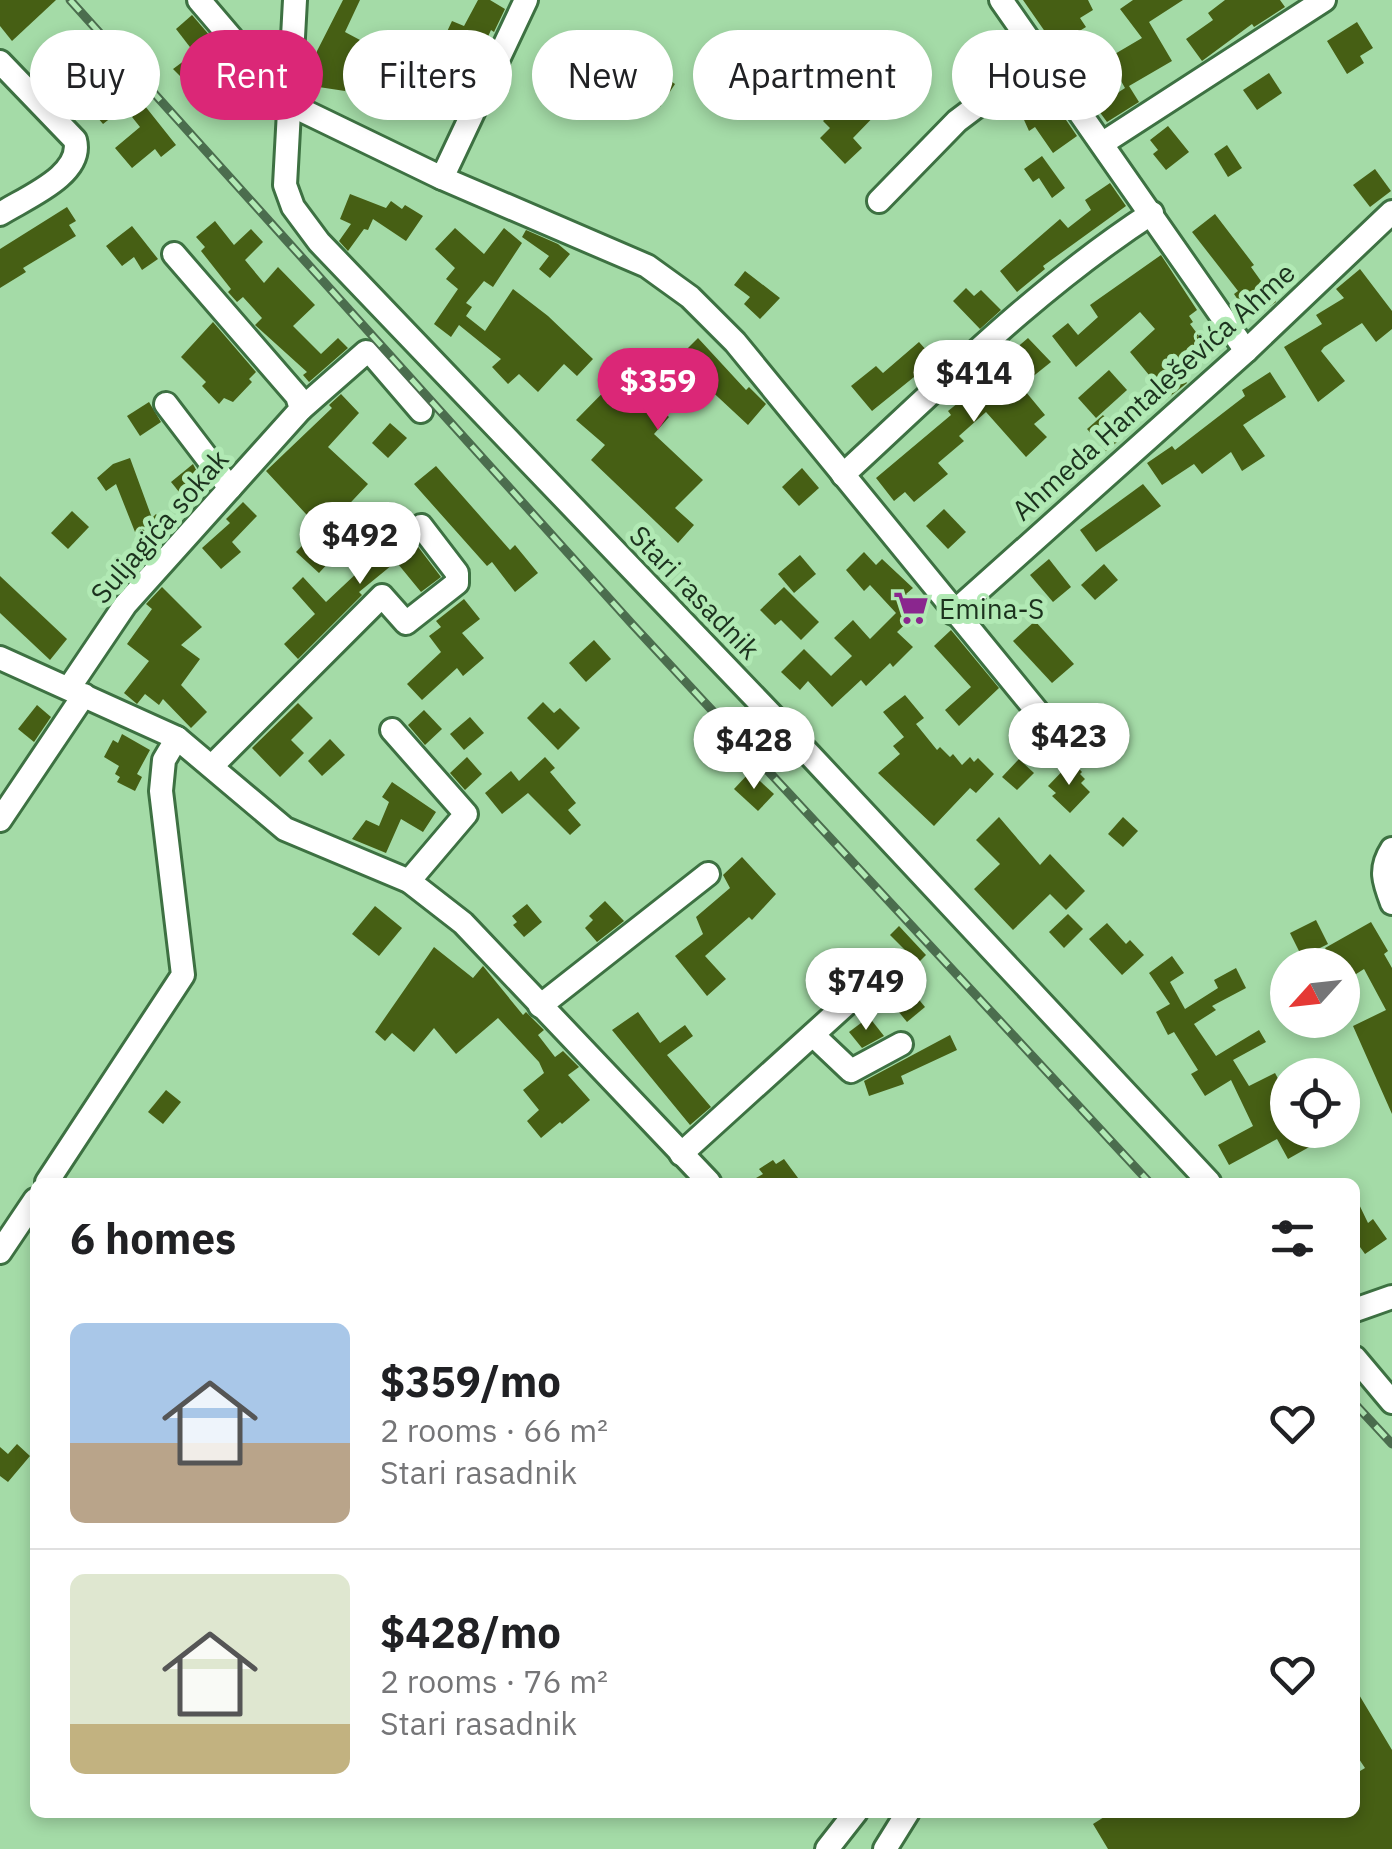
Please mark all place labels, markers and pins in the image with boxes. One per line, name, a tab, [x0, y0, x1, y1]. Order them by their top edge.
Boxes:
pin: $414	[915, 340, 1033, 425]
pin: $359	[599, 348, 717, 433]
pin: $492	[301, 502, 419, 587]
supermarket icon: Emina-S	[892, 589, 930, 627]
place label: Emina-S	[939, 590, 1044, 627]
pin: $423	[1010, 703, 1128, 788]
pin: $428	[695, 707, 813, 792]
pin: $749	[807, 948, 925, 1033]

